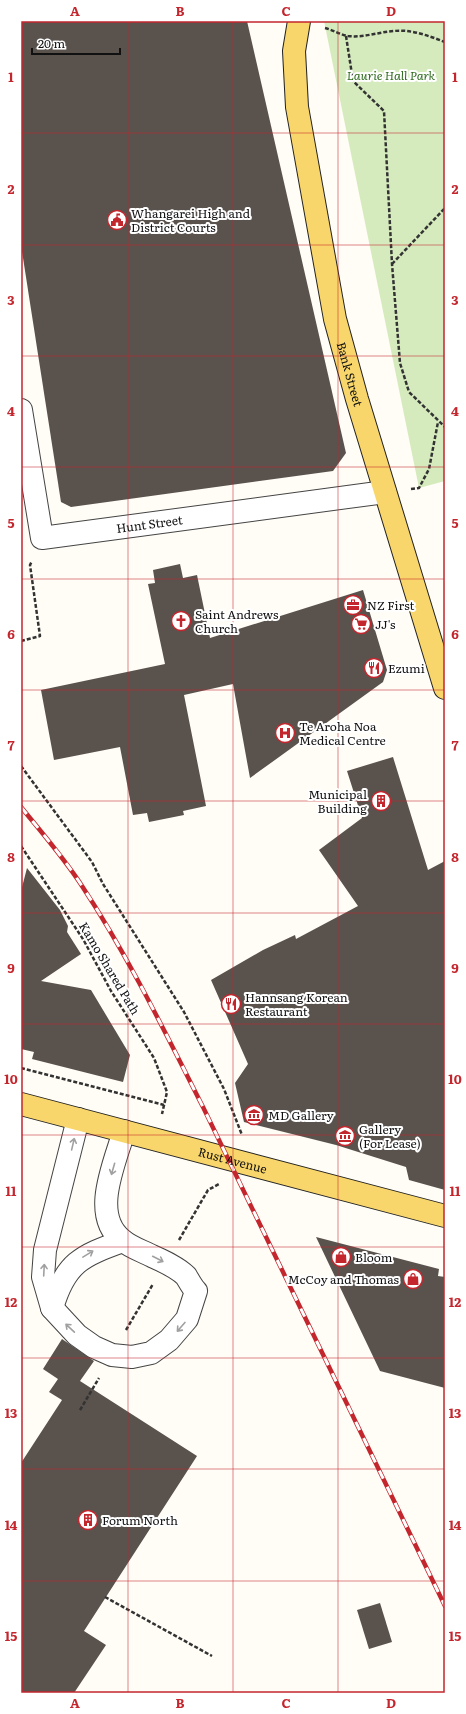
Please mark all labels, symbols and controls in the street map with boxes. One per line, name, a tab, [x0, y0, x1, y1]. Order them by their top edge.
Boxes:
text: A	[70, 1, 80, 20]
text: B	[176, 1, 185, 20]
text: C	[281, 1, 291, 20]
text: D	[386, 1, 396, 20]
scale bar	[32, 30, 120, 56]
text: 20 m	[38, 34, 65, 52]
park label: Laurie Hall Park	[347, 66, 436, 84]
text: 1	[8, 67, 14, 86]
text: 1	[452, 67, 458, 86]
text: 2	[8, 179, 15, 198]
text: 2	[452, 179, 459, 198]
place label: Whangarei High and District Courts	[131, 204, 251, 236]
public building icon: Whangarei High and District Courts	[106, 209, 128, 231]
text: 3	[7, 290, 15, 309]
text: 3	[451, 290, 459, 309]
street label: Bank Street	[333, 340, 368, 409]
text: 4	[7, 401, 15, 420]
text: 4	[451, 401, 459, 420]
street label: Hunt Street	[115, 510, 184, 537]
text: 5	[7, 513, 15, 532]
text: 5	[451, 513, 459, 532]
office icon: NZ First	[342, 594, 364, 616]
place label: NZ First	[367, 596, 415, 614]
place label: Saint Andrews Church	[195, 605, 279, 637]
church icon: Saint Andrews Church	[170, 610, 192, 632]
supermarket icon: JJ's	[350, 613, 372, 635]
place label: JJ's	[375, 615, 396, 633]
text: 6	[7, 624, 15, 643]
text: 6	[451, 624, 459, 643]
restaurant icon: Ezumi	[363, 657, 385, 679]
place label: Ezumi	[388, 659, 425, 677]
place label: Te Aroha Noa Medical Centre	[299, 717, 386, 749]
hospital icon: Te Aroha Noa Medical Centre	[274, 722, 296, 744]
text: 7	[7, 735, 15, 754]
text: 7	[451, 735, 459, 754]
place label: Municipal Building	[308, 785, 367, 817]
building icon: Municipal Building	[370, 790, 392, 812]
text: 8	[7, 847, 15, 866]
text: 8	[451, 847, 459, 866]
street label: Kamo Shared Path	[75, 918, 145, 1018]
text: 9	[7, 958, 15, 977]
text: 9	[451, 958, 459, 977]
place label: Hannsang Korean Restaurant	[245, 988, 348, 1020]
restaurant icon: Hannsang Korean Restaurant	[220, 993, 242, 1015]
text: 10	[4, 1069, 18, 1088]
text: 10	[448, 1069, 462, 1088]
museum icon: MD Gallery	[243, 1104, 265, 1126]
place label: MD Gallery	[268, 1106, 334, 1124]
place label: Gallery (For Lease)	[359, 1120, 421, 1152]
museum icon: Gallery (For Lease)	[334, 1125, 356, 1147]
one-way arrow	[69, 1137, 77, 1150]
street label: Rust Avenue	[196, 1142, 269, 1178]
one-way arrow	[109, 1162, 116, 1175]
text: 11	[6, 1181, 17, 1200]
text: 11	[450, 1181, 461, 1200]
shop icon: Bloom	[330, 1246, 352, 1268]
place label: Bloom	[355, 1248, 393, 1266]
one-way arrow	[83, 1250, 94, 1259]
one-way arrow	[151, 1255, 163, 1263]
one-way arrow	[40, 1264, 47, 1277]
shop icon: McCoy and Thomas	[402, 1268, 424, 1290]
place label: McCoy and Thomas	[288, 1270, 400, 1288]
text: 12	[5, 1292, 17, 1311]
text: 12	[449, 1292, 461, 1311]
one-way arrow	[176, 1321, 185, 1332]
one-way arrow	[65, 1323, 75, 1333]
text: 13	[5, 1403, 17, 1422]
text: 13	[449, 1403, 461, 1422]
building icon: Forum North	[77, 1509, 99, 1531]
place label: Forum North	[102, 1511, 178, 1529]
text: 14	[5, 1515, 18, 1534]
text: 14	[449, 1515, 462, 1534]
text: 15	[5, 1626, 17, 1645]
text: 15	[449, 1626, 461, 1645]
text: A	[70, 1693, 80, 1712]
text: B	[176, 1693, 185, 1712]
text: C	[281, 1693, 291, 1712]
text: D	[386, 1693, 396, 1712]

